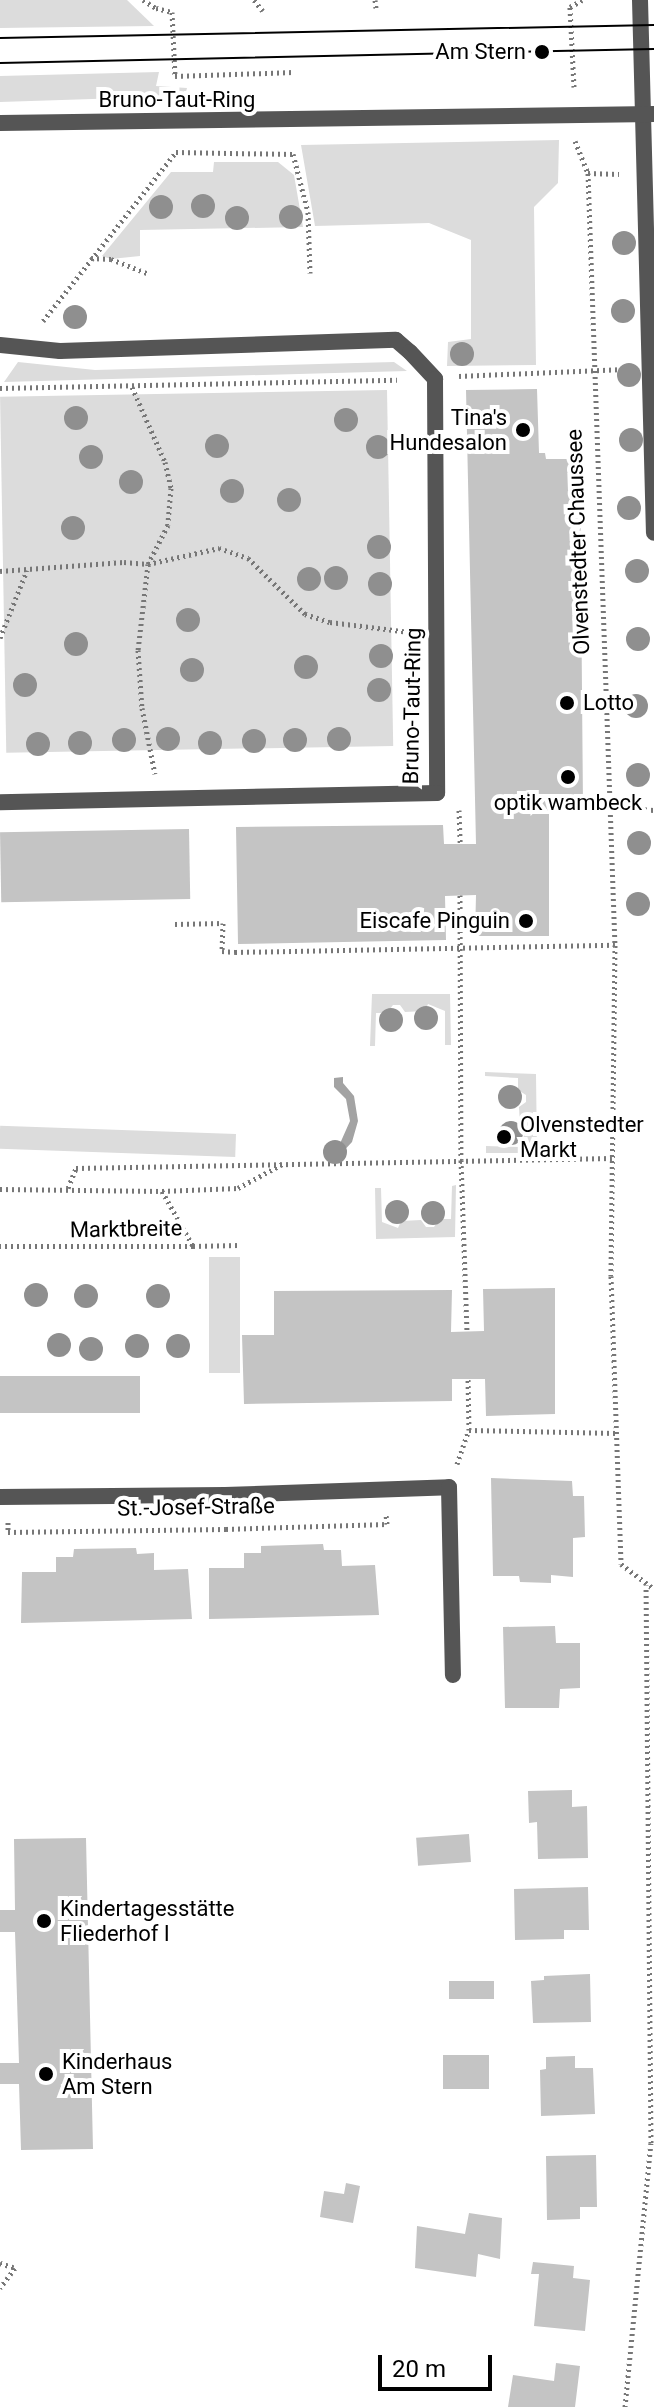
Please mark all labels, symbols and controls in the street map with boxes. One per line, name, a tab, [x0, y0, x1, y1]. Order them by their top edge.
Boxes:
place label: Am Stern	[435, 39, 526, 65]
marker: Am Stern	[533, 43, 551, 61]
street label: Bruno-Taut-Ring	[99, 87, 255, 113]
place label: Tina's Hundesalon	[390, 404, 507, 456]
marker: Tina's Hundesalon	[514, 421, 532, 439]
street label: Olvenstedter Chaussee	[561, 429, 595, 655]
street label: Bruno-Taut-Ring	[397, 627, 427, 785]
place label: Lotto	[583, 690, 634, 716]
marker: Lotto	[558, 694, 576, 712]
marker: optik wambeck	[559, 768, 577, 786]
place label: optik wambeck	[494, 790, 642, 816]
place label: Eiscafe Pinguin	[359, 908, 510, 934]
marker: Eiscafe Pinguin	[517, 912, 535, 930]
place label: Olvenstedter Markt	[520, 1111, 644, 1162]
marker: Olvenstedter Markt	[495, 1128, 513, 1146]
street label: Marktbreite	[70, 1215, 182, 1243]
street label: St.-Josef-Straße	[117, 1492, 275, 1522]
place label: Kindertagesstätte Fliederhof I	[60, 1895, 234, 1946]
marker: Kindertagesstätte Fliederhof I	[35, 1912, 53, 1930]
place label: Kinderhaus Am Stern	[62, 2048, 172, 2100]
marker: Kinderhaus Am Stern	[37, 2065, 55, 2083]
scale bar	[382, 2339, 496, 2389]
text: 20 m	[392, 2355, 446, 2383]

